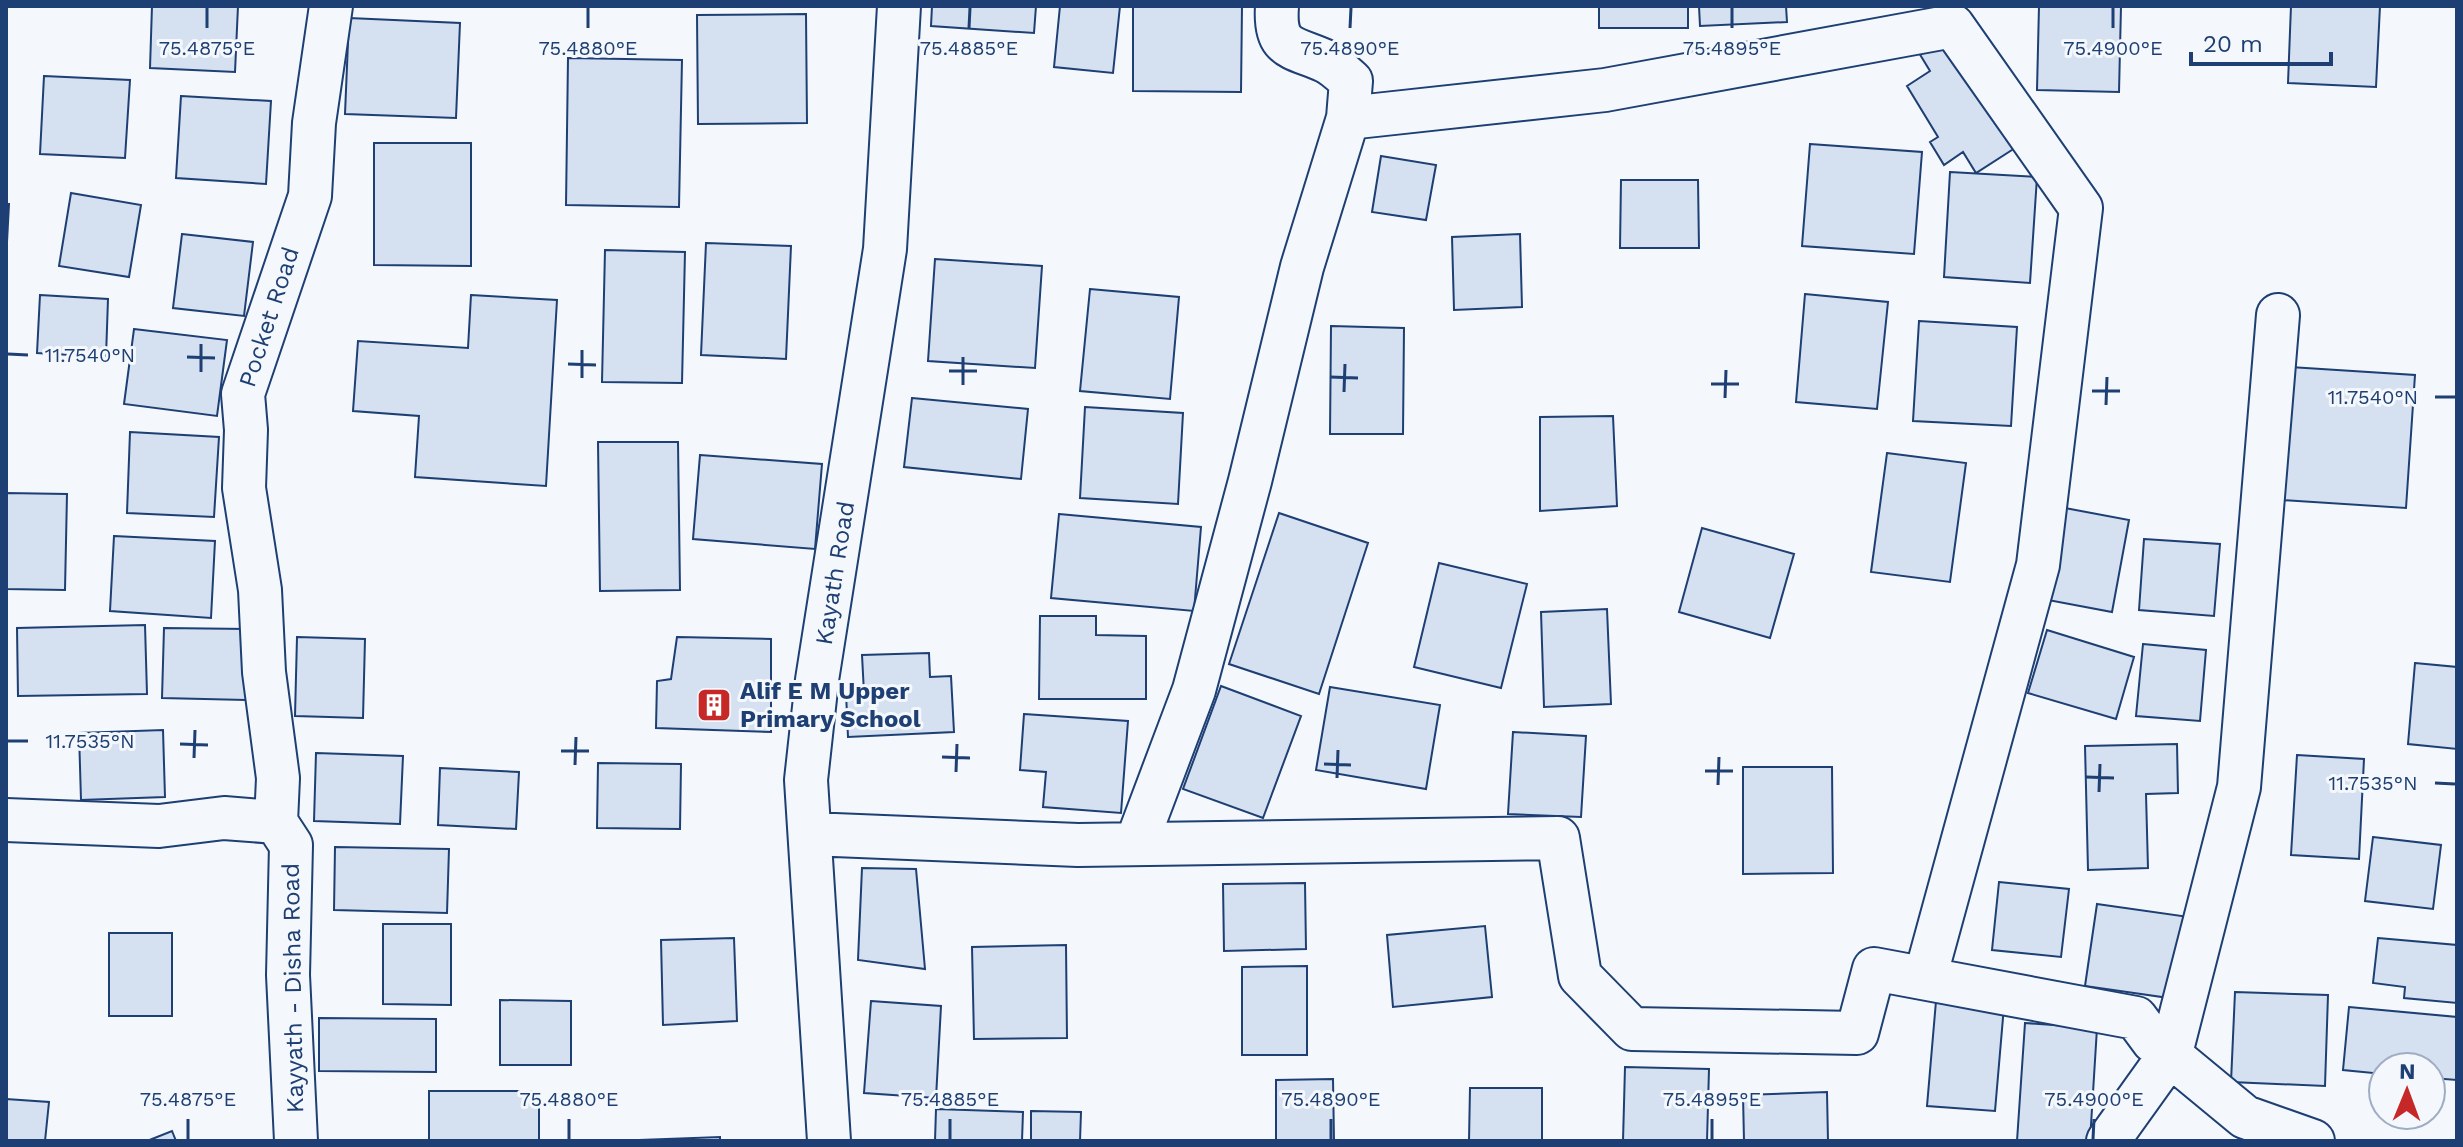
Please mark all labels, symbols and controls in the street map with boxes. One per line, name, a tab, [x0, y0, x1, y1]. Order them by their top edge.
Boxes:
scale bar	[2191, 16, 2331, 66]
text: 20 m	[2203, 30, 2263, 58]
text: 75.4875°E	[159, 36, 255, 60]
text: 75.4880°E	[538, 36, 638, 60]
text: 75.4885°E	[920, 36, 1018, 60]
text: 75.4890°E	[1300, 36, 1400, 60]
text: 75.4895°E	[1683, 36, 1781, 60]
text: 75.4900°E	[2063, 36, 2163, 60]
street label: Pocket Road	[233, 243, 305, 391]
text: 11.7540°N	[45, 343, 135, 367]
text: 11.7540°N	[2328, 385, 2418, 409]
street label: Kayath Road	[810, 499, 860, 647]
place label: Alif E M Upper Primary School	[740, 677, 921, 733]
building icon: Alif E M Upper Primary School	[695, 686, 733, 724]
text: 11.7535°N	[45, 729, 135, 753]
text: 11.7535°N	[2328, 771, 2418, 795]
street label: Kayyath - Disha Road	[277, 863, 309, 1113]
north arrow	[2367, 1051, 2447, 1131]
text: N	[2399, 1059, 2416, 1084]
text: 75.4875°E	[140, 1087, 236, 1111]
text: 75.4880°E	[519, 1087, 619, 1111]
text: 75.4885°E	[901, 1087, 999, 1111]
text: 75.4890°E	[1281, 1087, 1381, 1111]
text: 75.4895°E	[1663, 1087, 1761, 1111]
text: 75.4900°E	[2044, 1087, 2144, 1111]

